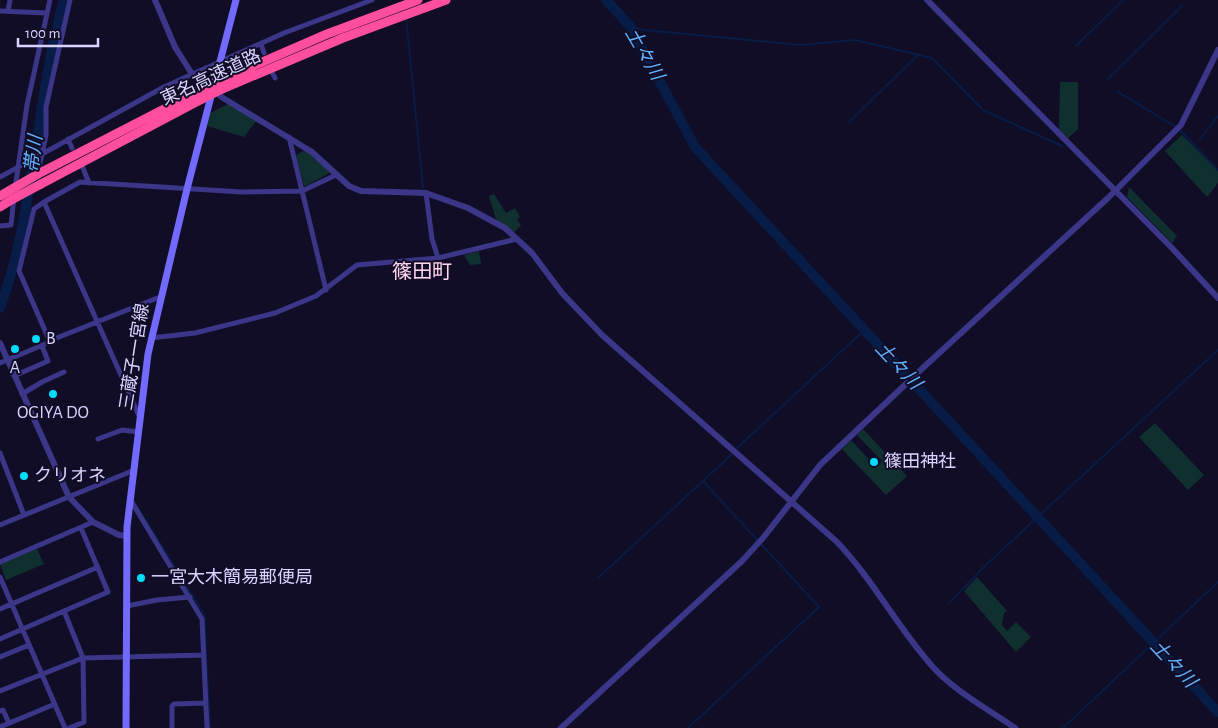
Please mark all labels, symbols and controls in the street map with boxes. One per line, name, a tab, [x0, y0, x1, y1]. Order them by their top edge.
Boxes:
scale bar	[18, 15, 98, 47]
water label: 土々川	[622, 24, 668, 85]
text: 100 m	[25, 26, 60, 41]
street label: 東名高速道路	[157, 45, 264, 109]
water label: 帯川	[21, 132, 46, 174]
district label: 篠田町	[392, 261, 452, 282]
street label: 三蔵子一宮線	[116, 302, 152, 412]
place label: B	[46, 330, 56, 348]
marker: B	[30, 333, 42, 345]
water label: 土々川	[872, 338, 926, 395]
marker: A	[9, 343, 21, 355]
place label: A	[10, 359, 21, 377]
marker: OGIYA DO	[47, 388, 59, 400]
place label: OGIYA DO	[17, 404, 89, 422]
place label: 篠田神社	[884, 452, 956, 471]
marker: 篠田神社	[868, 456, 880, 468]
place label: クリオネ	[34, 466, 106, 485]
marker: クリオネ	[18, 470, 30, 482]
place label: 一宮大木簡易郵便局	[151, 567, 313, 587]
marker: 一宮大木簡易郵便局	[135, 572, 147, 584]
water label: 土々川	[1147, 636, 1201, 693]

